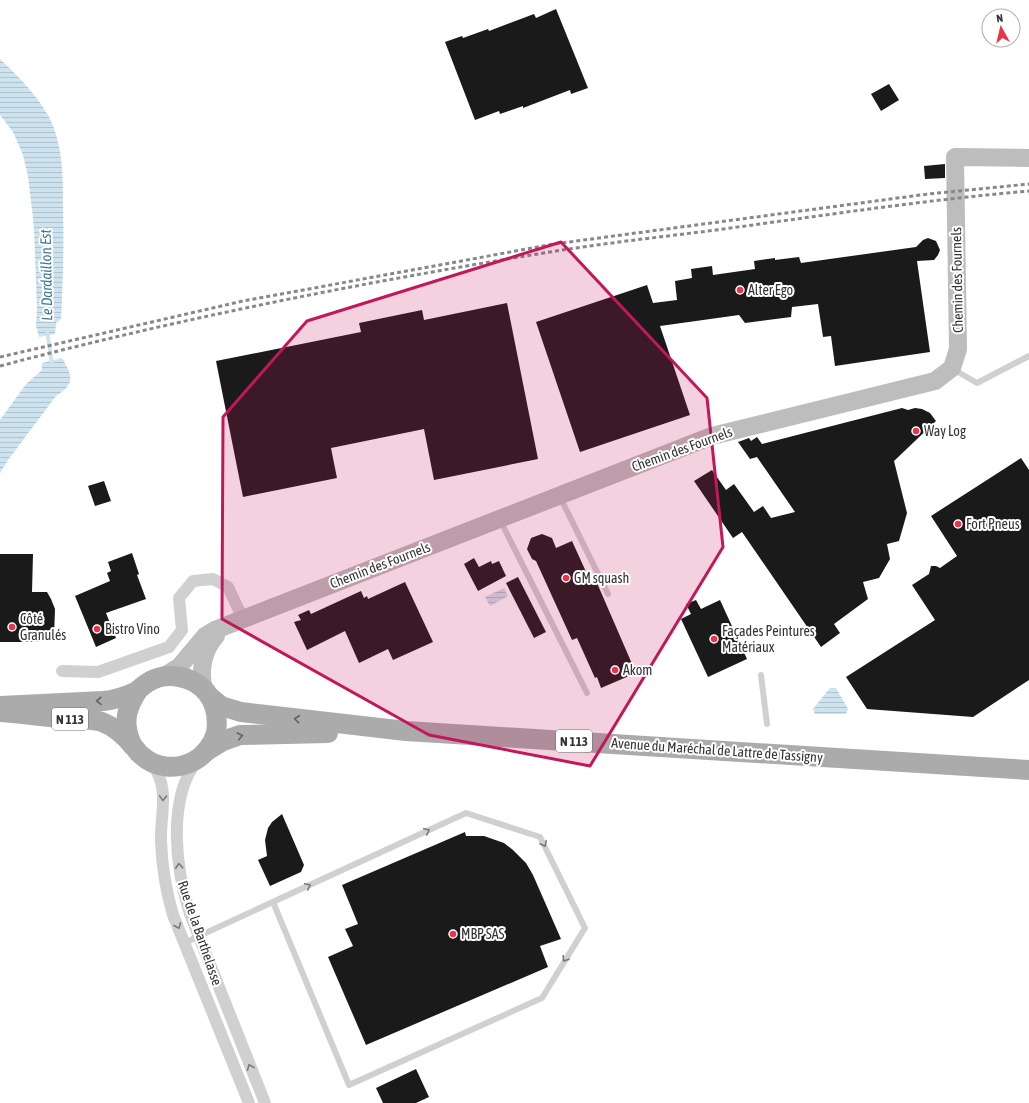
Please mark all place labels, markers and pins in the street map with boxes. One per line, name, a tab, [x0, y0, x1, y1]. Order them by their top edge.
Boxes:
place label: Alter Ego	[748, 282, 793, 298]
marker: Alter Ego	[735, 285, 745, 295]
place label: Way Log	[924, 423, 966, 439]
marker: Way Log	[911, 426, 921, 436]
place label: Fort Pneus	[966, 516, 1020, 532]
marker: Fort Pneus	[953, 519, 963, 529]
place label: GM squash	[574, 570, 629, 586]
marker: GM squash	[561, 573, 571, 583]
place label: Côté Granulés	[20, 611, 66, 643]
place label: Bistro Vino	[105, 621, 160, 637]
marker: Côté Granulés	[7, 622, 17, 632]
place label: Façades Peintures Matériaux	[722, 623, 815, 655]
marker: Bistro Vino	[92, 624, 102, 634]
marker: Façades Peintures Matériaux	[709, 634, 719, 644]
place label: Akom	[623, 662, 652, 678]
marker: Akom	[610, 665, 620, 675]
place label: MBP SAS	[461, 926, 505, 942]
marker: MBP SAS	[448, 929, 458, 939]

